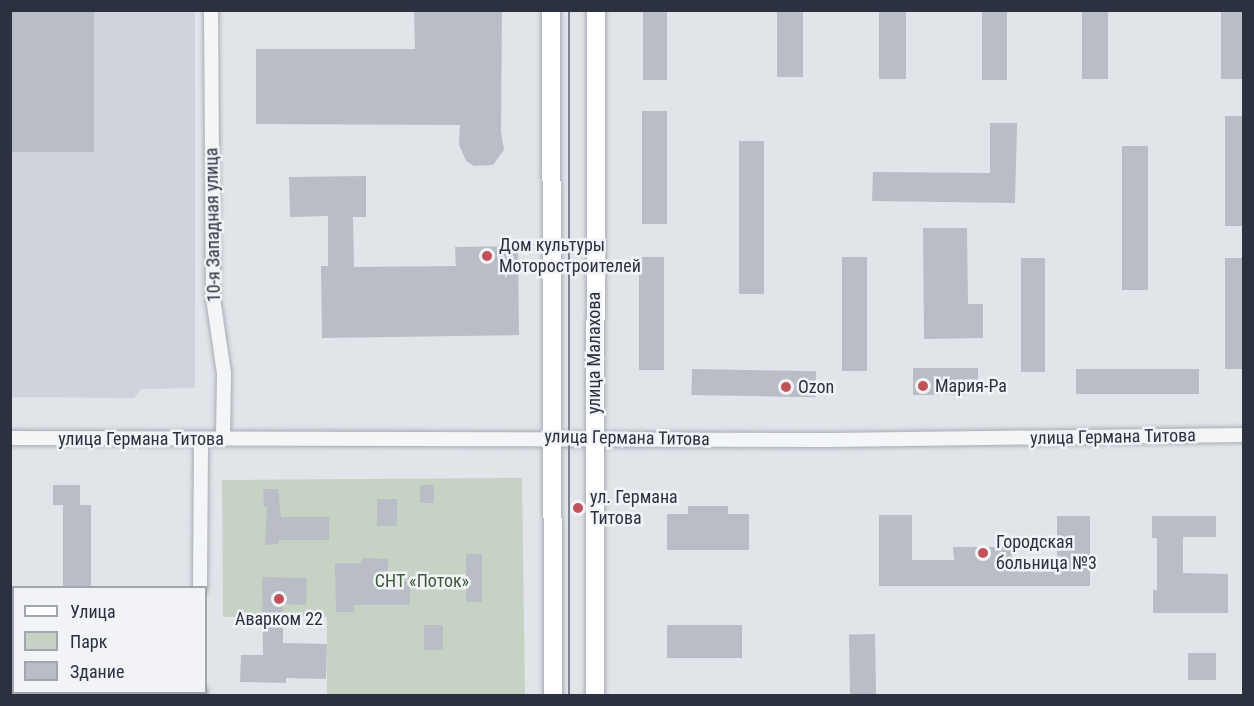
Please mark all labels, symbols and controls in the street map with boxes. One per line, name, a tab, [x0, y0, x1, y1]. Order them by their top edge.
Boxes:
street label: 10-я Западная улица	[201, 148, 225, 302]
place label: Дом культуры Моторостроителей	[499, 235, 641, 278]
marker: Дом культуры Моторостроителей	[480, 249, 494, 263]
street label: улица Малахова	[583, 292, 605, 414]
place label: Мария-Ра	[935, 375, 1007, 397]
place label: Ozon	[798, 376, 834, 398]
marker: Мария-Ра	[916, 379, 930, 393]
marker: Ozon	[779, 380, 793, 394]
street label: улица Германа Титова	[1030, 425, 1196, 449]
street label: улица Германа Титова	[544, 426, 710, 450]
street label: улица Германа Титова	[58, 428, 224, 450]
place label: ул. Германа Титова	[590, 487, 678, 530]
marker: ул. Германа Титова	[571, 501, 585, 515]
place label: Городская больница №3	[996, 532, 1097, 574]
marker: Городская больница №3	[974, 544, 992, 562]
park label: СНТ «Поток»	[375, 570, 469, 592]
legend	[12, 586, 207, 694]
marker: Аварком 22	[272, 592, 286, 606]
text: Улица	[70, 601, 116, 622]
place label: Аварком 22	[235, 608, 323, 630]
text: Парк	[70, 631, 107, 652]
text: Здание	[70, 661, 124, 682]

